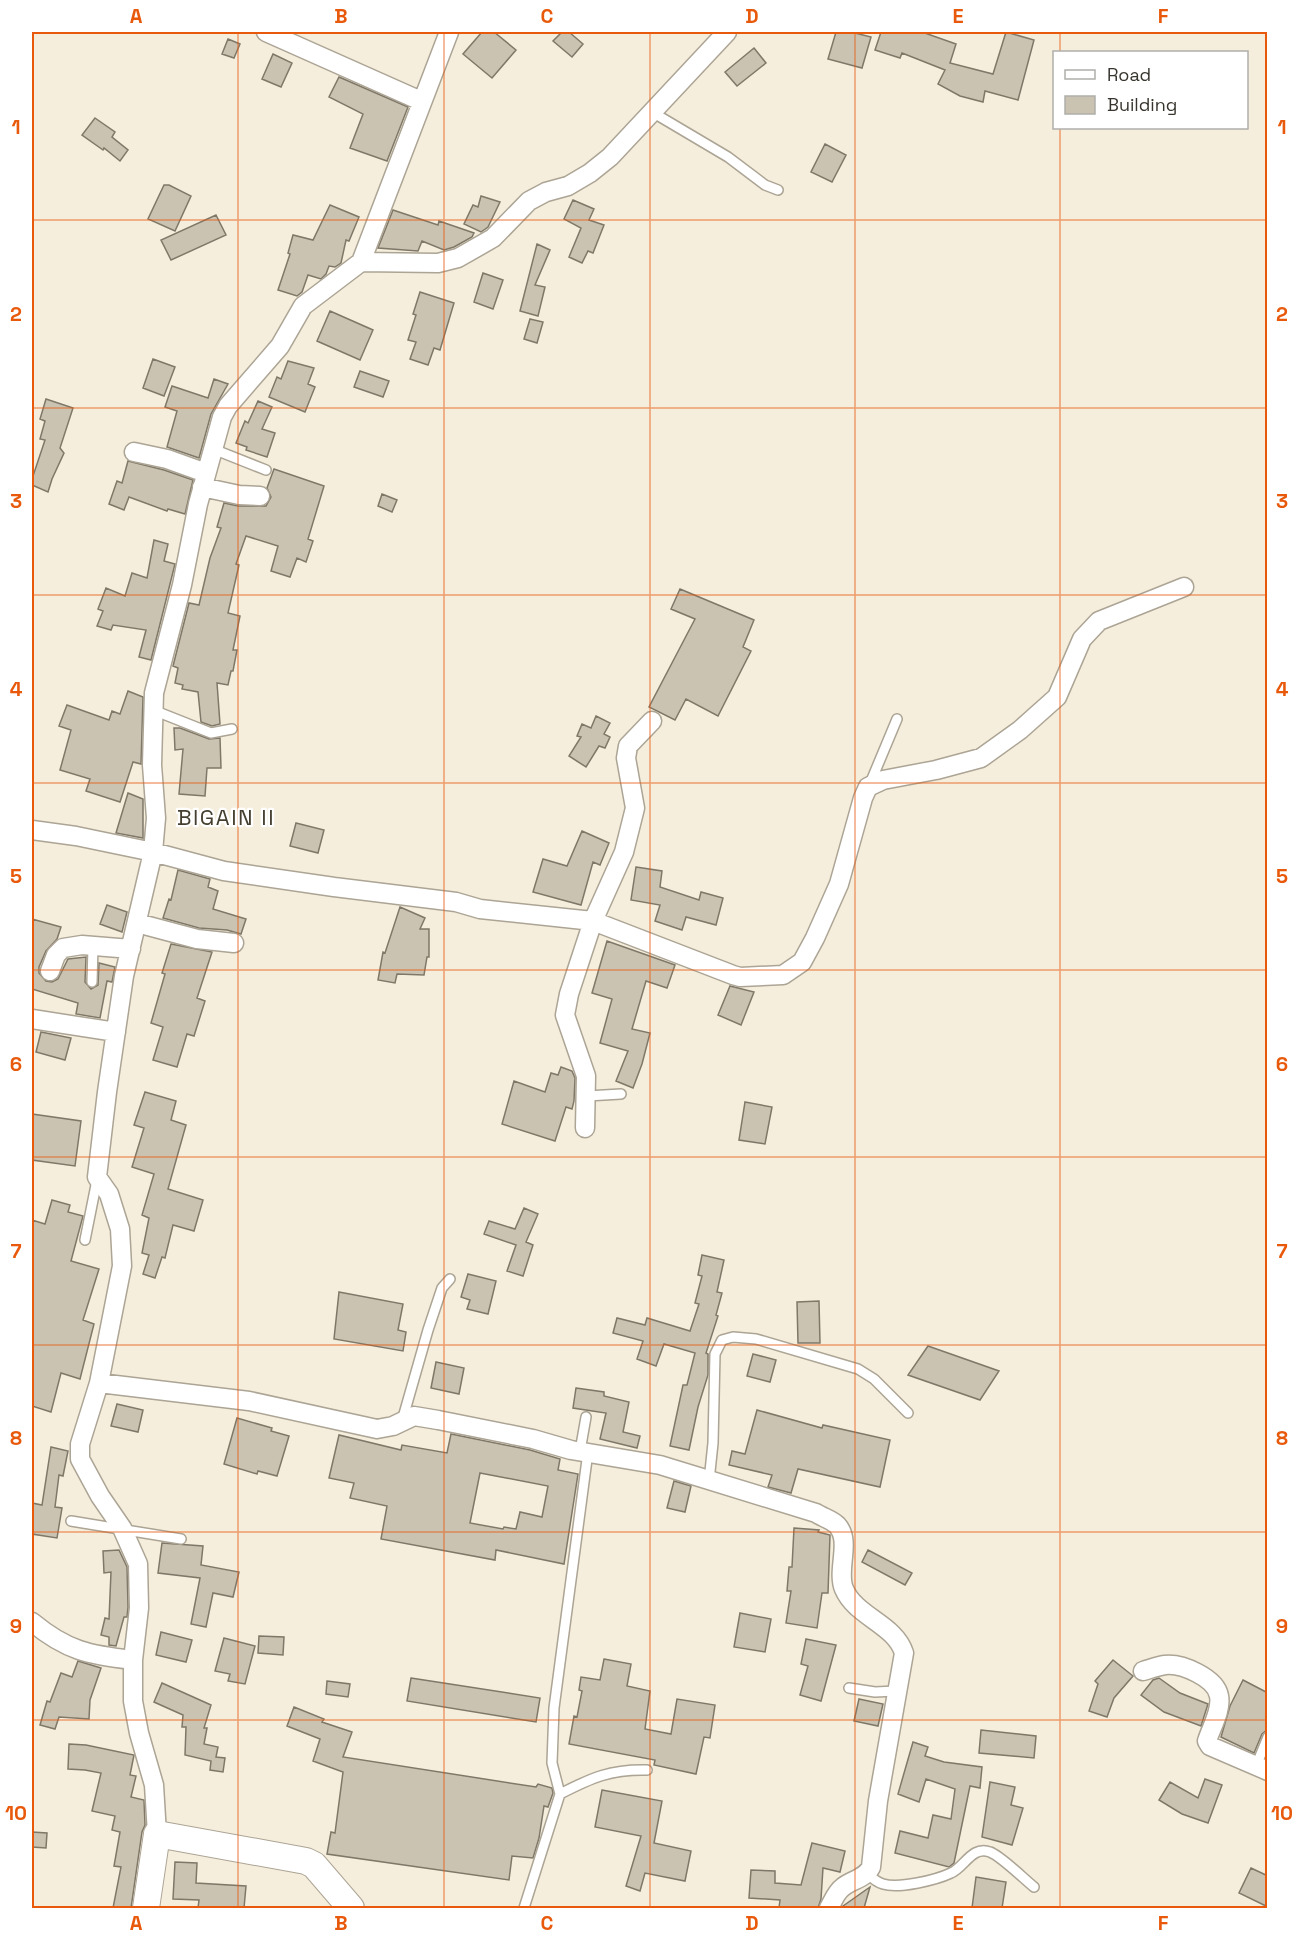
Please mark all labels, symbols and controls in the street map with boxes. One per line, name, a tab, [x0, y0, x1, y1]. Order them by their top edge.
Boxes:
text: A	[130, 3, 143, 29]
text: B	[334, 3, 348, 29]
text: C	[541, 3, 554, 29]
text: D	[745, 3, 759, 29]
text: E	[952, 3, 964, 29]
text: F	[1158, 3, 1169, 29]
legend	[1053, 51, 1248, 129]
text: Road	[1107, 63, 1151, 86]
text: Building	[1107, 93, 1177, 116]
text: 1	[11, 114, 21, 140]
text: 1	[1277, 114, 1287, 140]
text: 2	[10, 301, 22, 327]
text: 2	[1276, 301, 1288, 327]
text: 3	[10, 488, 22, 514]
text: 3	[1276, 488, 1288, 514]
text: 4	[10, 676, 23, 702]
text: 4	[1276, 676, 1289, 702]
district label: BIGAIN II	[177, 803, 275, 831]
text: 5	[10, 863, 22, 889]
text: 5	[1276, 863, 1288, 889]
text: 6	[10, 1051, 22, 1077]
text: 6	[1276, 1051, 1288, 1077]
text: 7	[10, 1238, 22, 1264]
text: 7	[1276, 1238, 1288, 1264]
text: 8	[10, 1425, 22, 1451]
text: 8	[1276, 1425, 1288, 1451]
text: 9	[10, 1613, 22, 1639]
text: 9	[1276, 1613, 1288, 1639]
text: 10	[5, 1800, 27, 1826]
text: 10	[1271, 1800, 1293, 1826]
text: A	[130, 1910, 143, 1936]
text: B	[334, 1910, 348, 1936]
text: C	[541, 1910, 554, 1936]
text: D	[745, 1910, 759, 1936]
text: E	[952, 1910, 964, 1936]
text: F	[1158, 1910, 1169, 1936]

